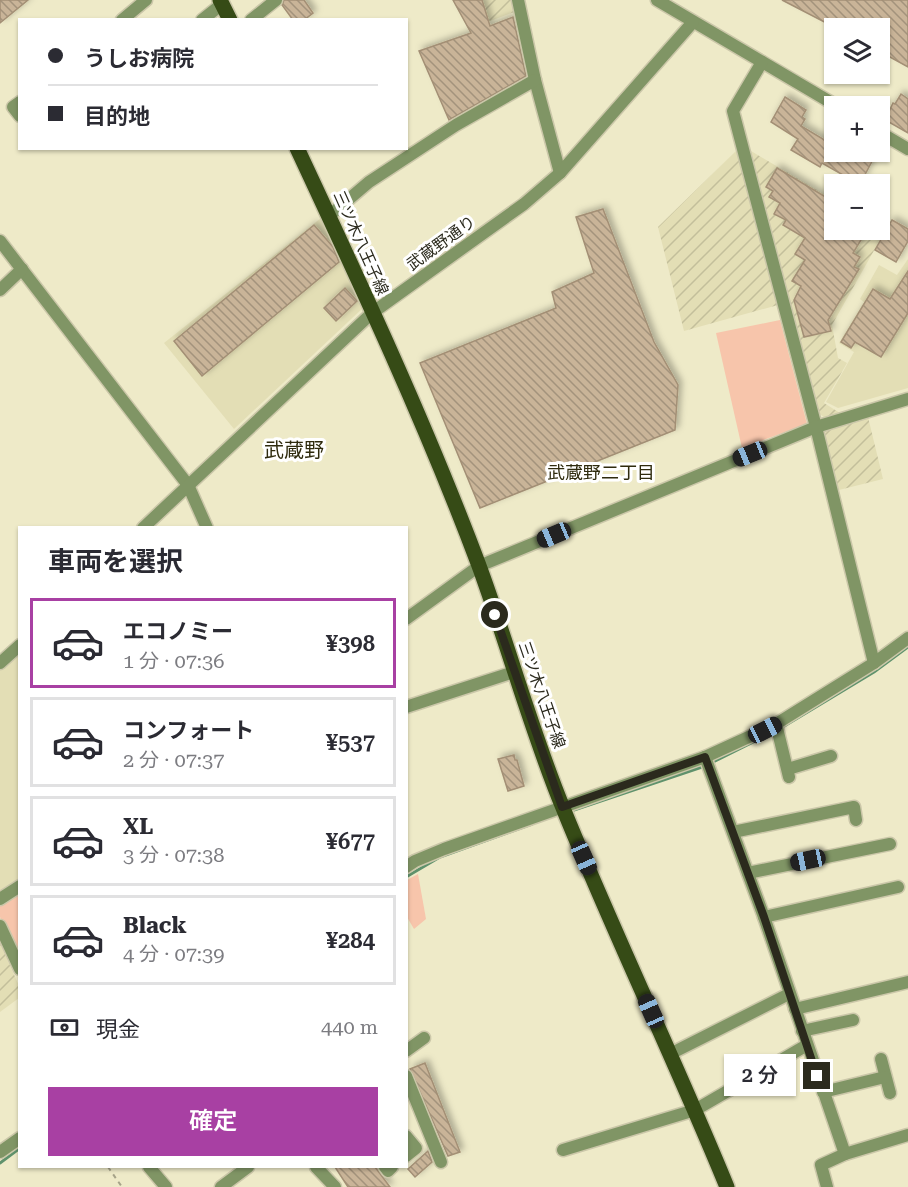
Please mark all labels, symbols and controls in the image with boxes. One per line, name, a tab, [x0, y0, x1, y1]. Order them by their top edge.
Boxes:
map controls	[824, 18, 890, 240]
button: layers	[824, 18, 890, 84]
text: うしお病院	[84, 46, 194, 71]
button: +	[824, 96, 890, 162]
text: 目的地	[84, 104, 150, 129]
button: −	[824, 174, 890, 240]
street label: 三ツ木八王子線	[330, 188, 392, 298]
street label: 武蔵野通り	[403, 212, 479, 274]
district label: 武蔵野	[264, 438, 324, 462]
car	[730, 439, 770, 469]
district label: 武蔵野二丁目	[547, 462, 655, 483]
car	[534, 520, 574, 550]
text: 車両を選択	[48, 546, 183, 578]
route start	[481, 601, 508, 628]
icon: car	[51, 616, 105, 670]
text: エコノミー	[123, 619, 233, 644]
text: ¥398	[326, 631, 375, 656]
street label: 三ツ木八王子線	[515, 639, 569, 751]
text: 1 分 · 07:36	[123, 649, 224, 673]
car	[745, 714, 785, 746]
icon: car	[51, 715, 105, 769]
text: コンフォート	[123, 718, 254, 743]
text: ¥537	[326, 730, 375, 755]
text: 2 分 · 07:37	[123, 748, 224, 772]
icon: car	[51, 814, 105, 868]
text: XL	[123, 814, 153, 839]
text: ¥677	[326, 829, 375, 854]
car	[568, 838, 600, 878]
text: 3 分 · 07:38	[123, 843, 224, 867]
car	[789, 847, 827, 873]
icon: car	[51, 913, 105, 967]
text: Black	[123, 913, 187, 938]
text: ¥284	[326, 928, 375, 953]
text: 4 分 · 07:39	[123, 942, 224, 966]
car	[635, 991, 667, 1031]
icon: cash	[48, 1011, 81, 1044]
text: 440 m	[321, 1015, 378, 1039]
text: 現金	[96, 1017, 140, 1042]
callout: 2 分	[724, 1055, 796, 1097]
route end	[803, 1062, 830, 1089]
text: 2 分	[742, 1063, 778, 1087]
button: 確定	[48, 1087, 378, 1156]

